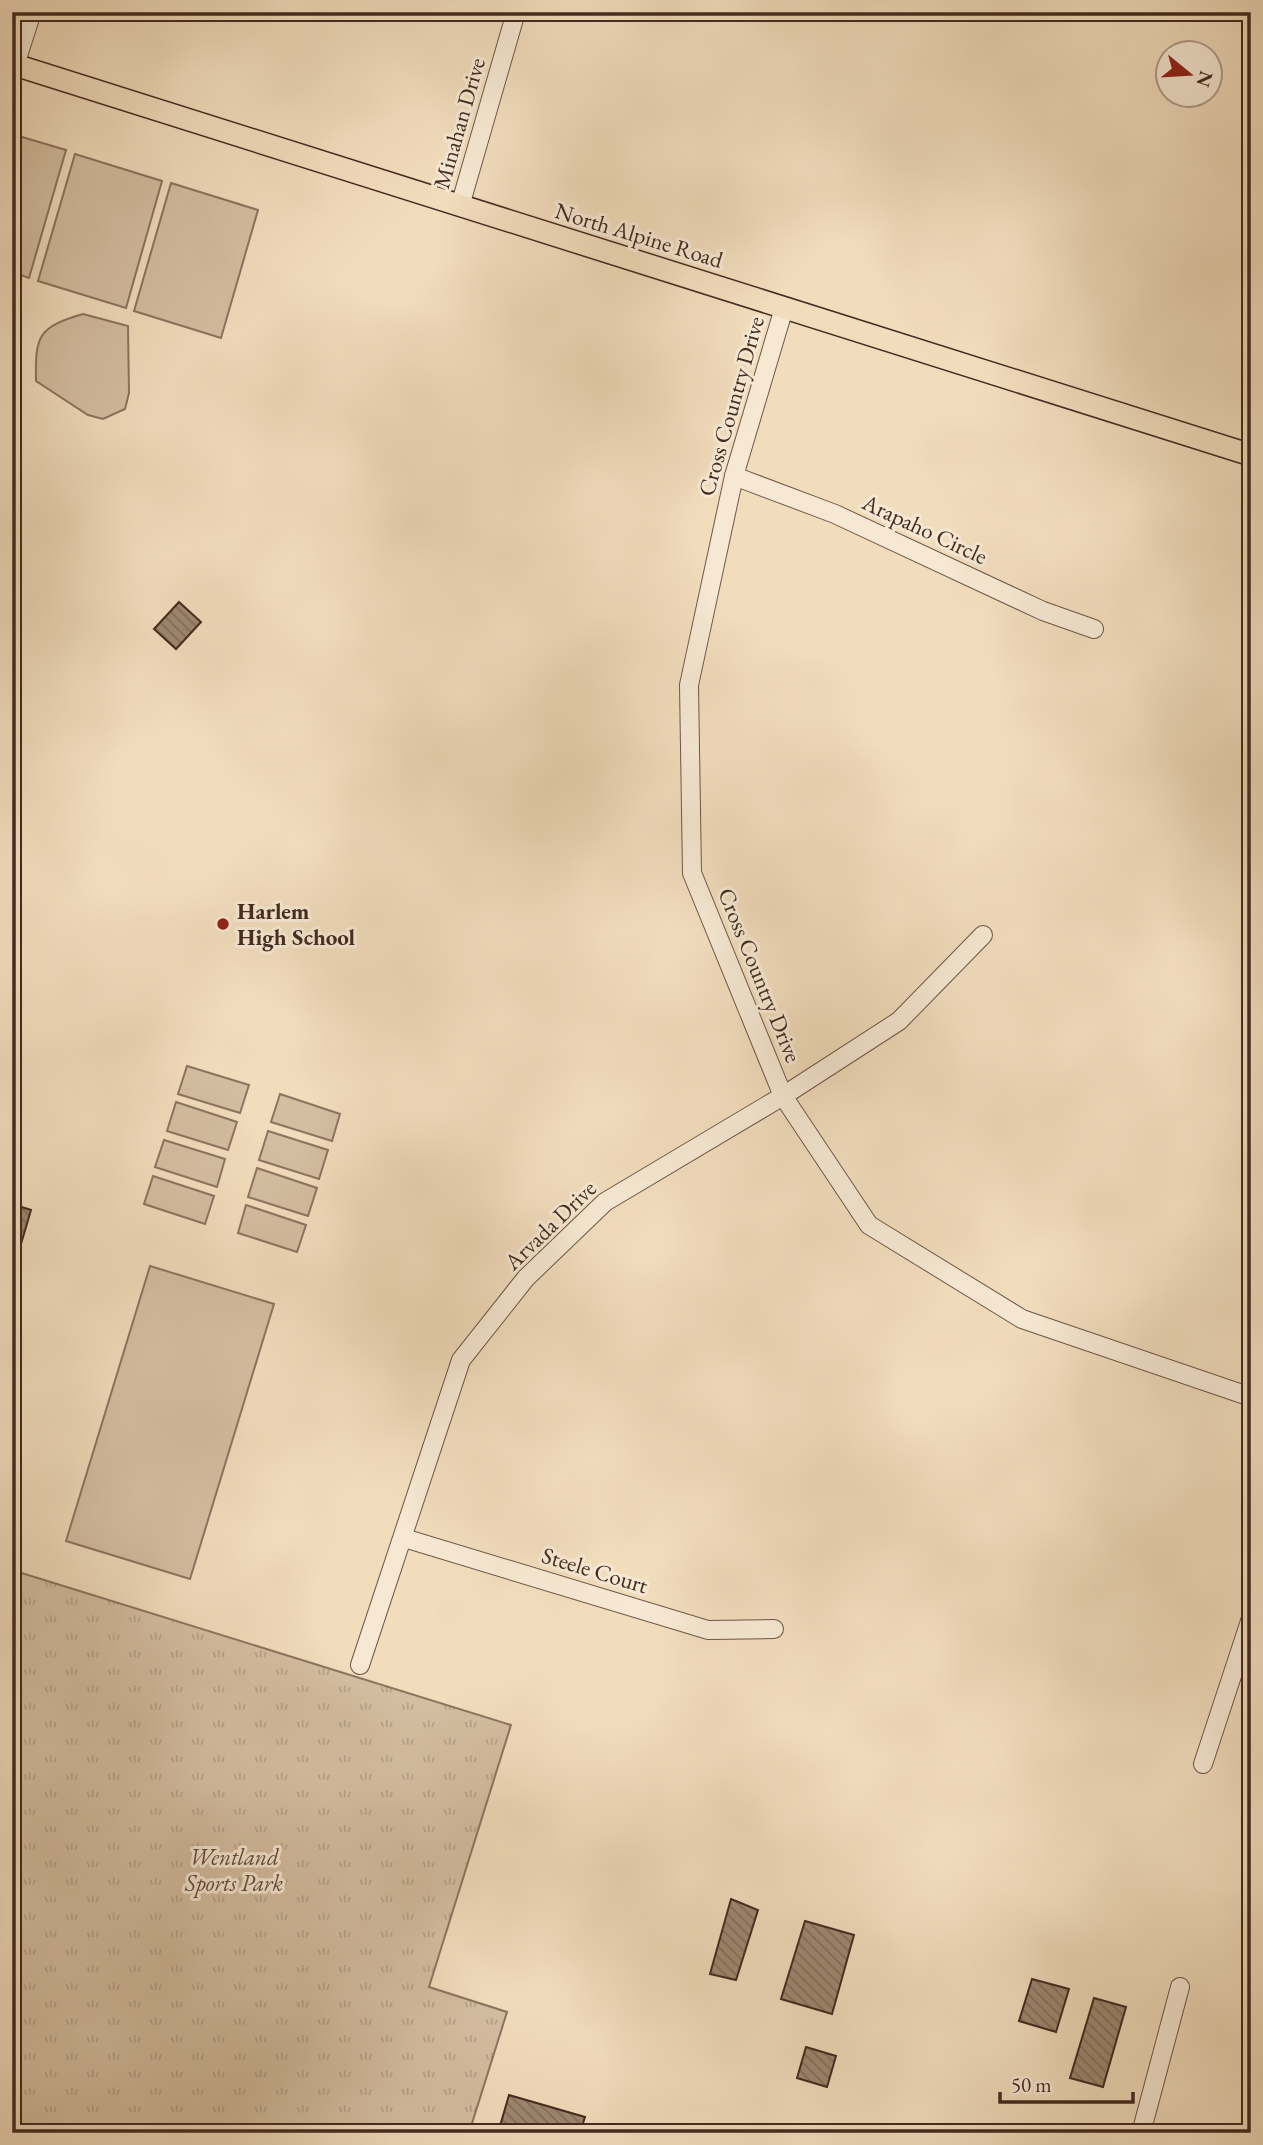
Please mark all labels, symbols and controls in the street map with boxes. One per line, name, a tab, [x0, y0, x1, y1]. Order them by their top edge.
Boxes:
north arrow	[1154, 38, 1224, 108]
street label: Minahan Drive	[426, 54, 492, 192]
text: N	[1190, 68, 1219, 91]
street label: North Alpine Road	[552, 195, 727, 275]
street label: Cross Country Drive	[691, 313, 771, 499]
street label: Arapaho Circle	[857, 487, 992, 571]
street label: Cross Country Drive	[711, 883, 809, 1067]
place label: Harlem High School	[237, 896, 356, 952]
marker: Harlem High School	[215, 916, 231, 932]
street label: Arvada Drive	[497, 1174, 603, 1277]
street label: Steele Court	[538, 1540, 652, 1601]
park label: Wentland Sports Park	[184, 1842, 284, 1898]
scale bar	[1000, 2061, 1134, 2105]
text: 50 m	[1011, 2071, 1052, 2098]

